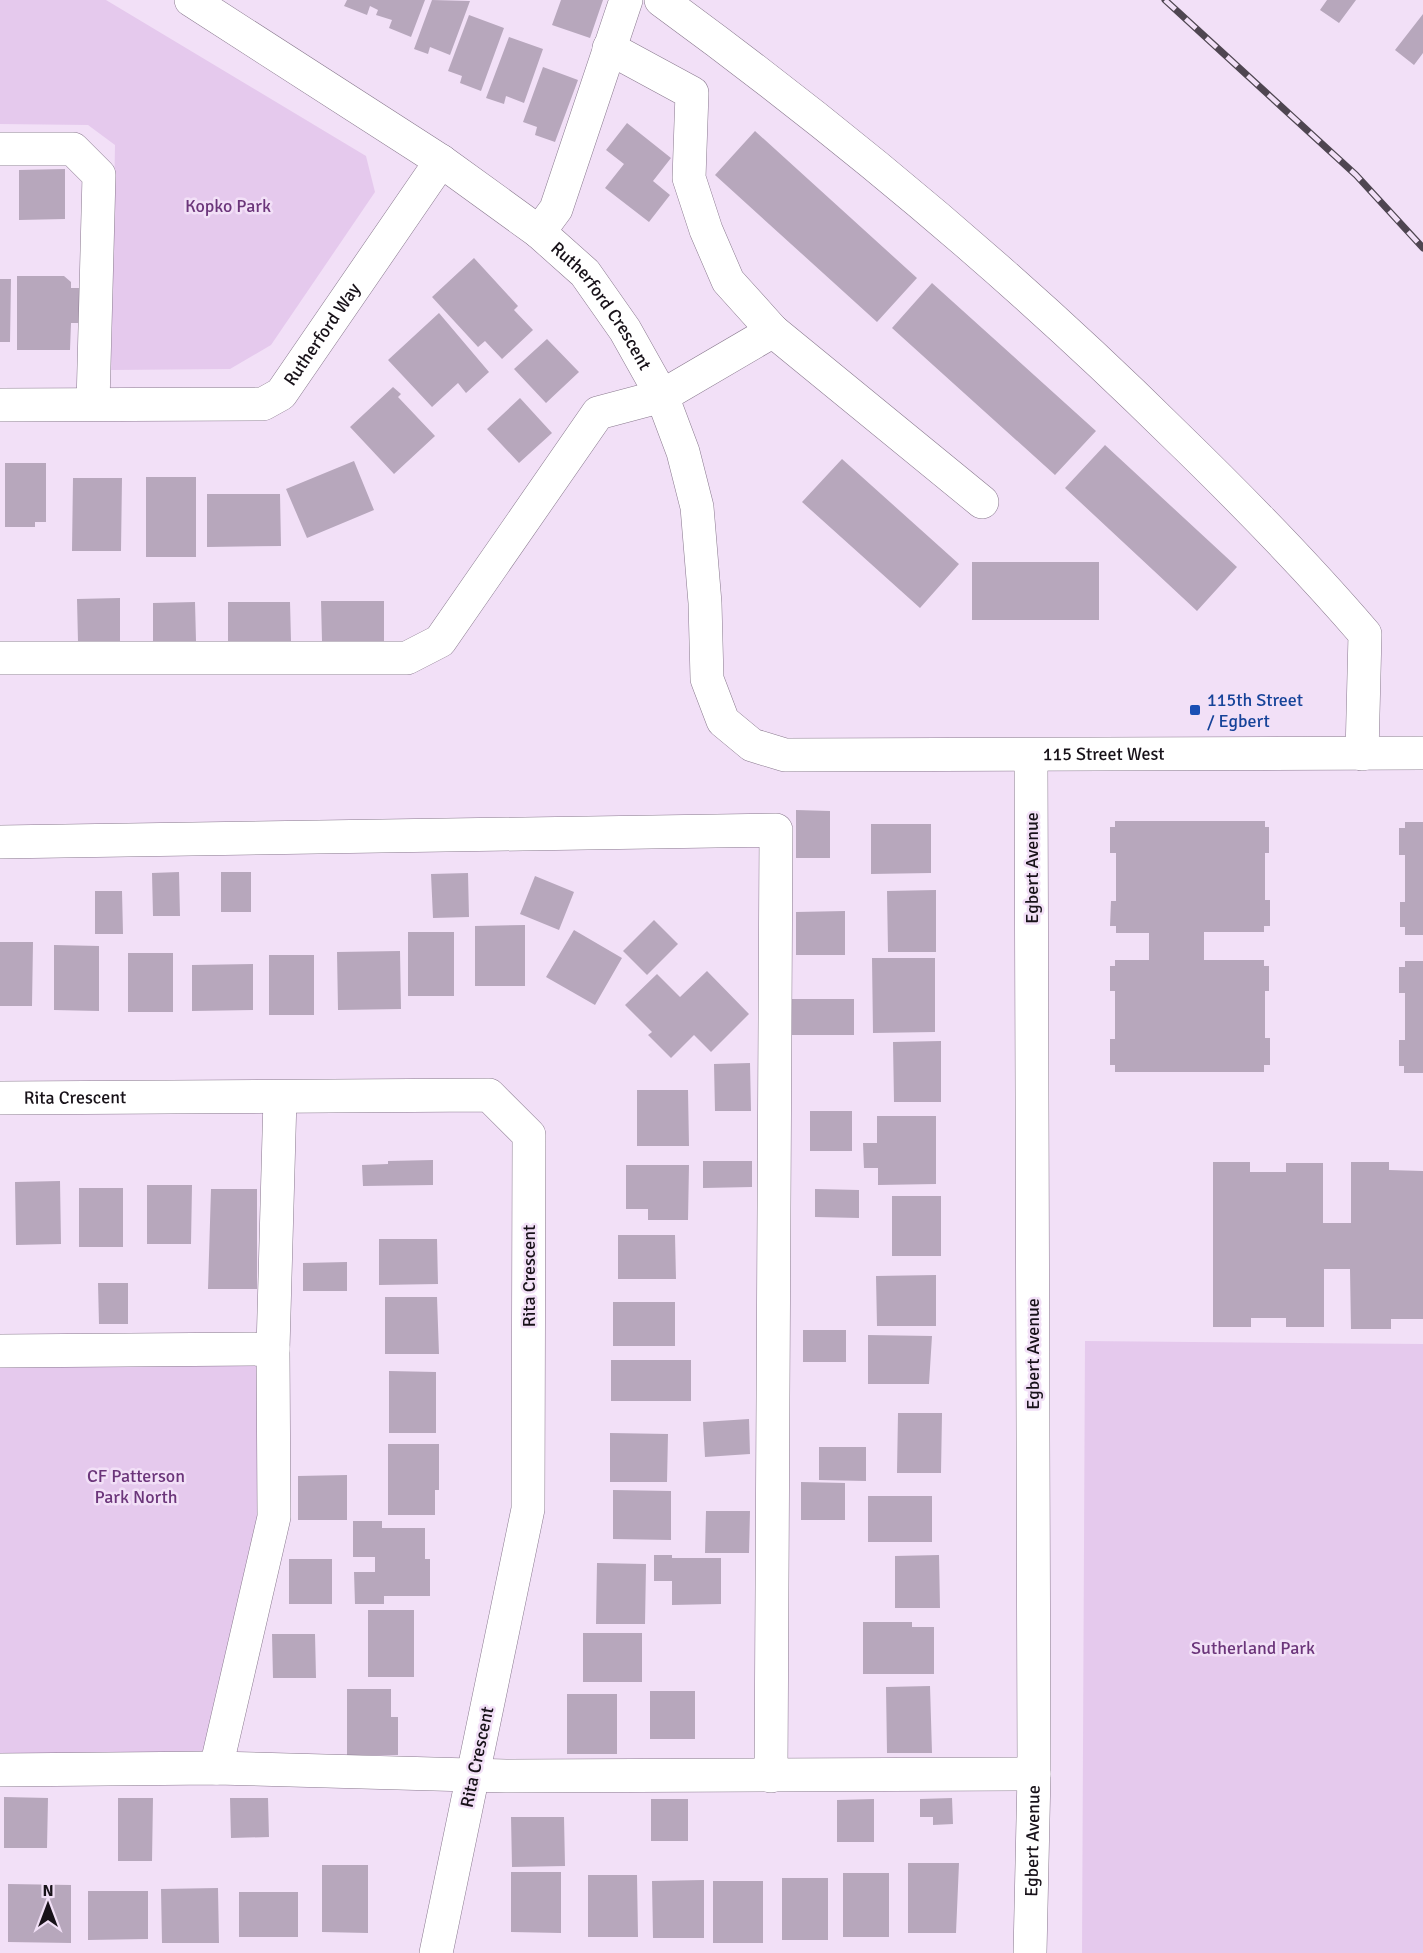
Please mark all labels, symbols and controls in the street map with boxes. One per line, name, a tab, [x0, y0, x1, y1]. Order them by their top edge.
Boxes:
park label: Kopko Park	[185, 195, 271, 217]
street label: Rutherford Crescent	[547, 237, 656, 374]
street label: Rutherford Way	[279, 278, 365, 390]
place label: 115th Street / Egbert	[1207, 689, 1303, 732]
marker: 115th Street / Egbert	[1188, 703, 1202, 717]
street label: 115 Street West	[1043, 743, 1165, 765]
street label: Egbert Avenue	[1021, 812, 1043, 924]
street label: Rita Crescent	[24, 1086, 126, 1109]
street label: Rita Crescent	[518, 1225, 540, 1327]
street label: Egbert Avenue	[1022, 1298, 1044, 1410]
park label: CF Patterson Park North	[87, 1465, 185, 1508]
park label: Sutherland Park	[1191, 1637, 1315, 1659]
street label: Rita Crescent	[456, 1705, 498, 1809]
street label: Egbert Avenue	[1020, 1785, 1045, 1897]
north arrow	[18, 1875, 78, 1935]
text: N	[42, 1881, 54, 1901]

